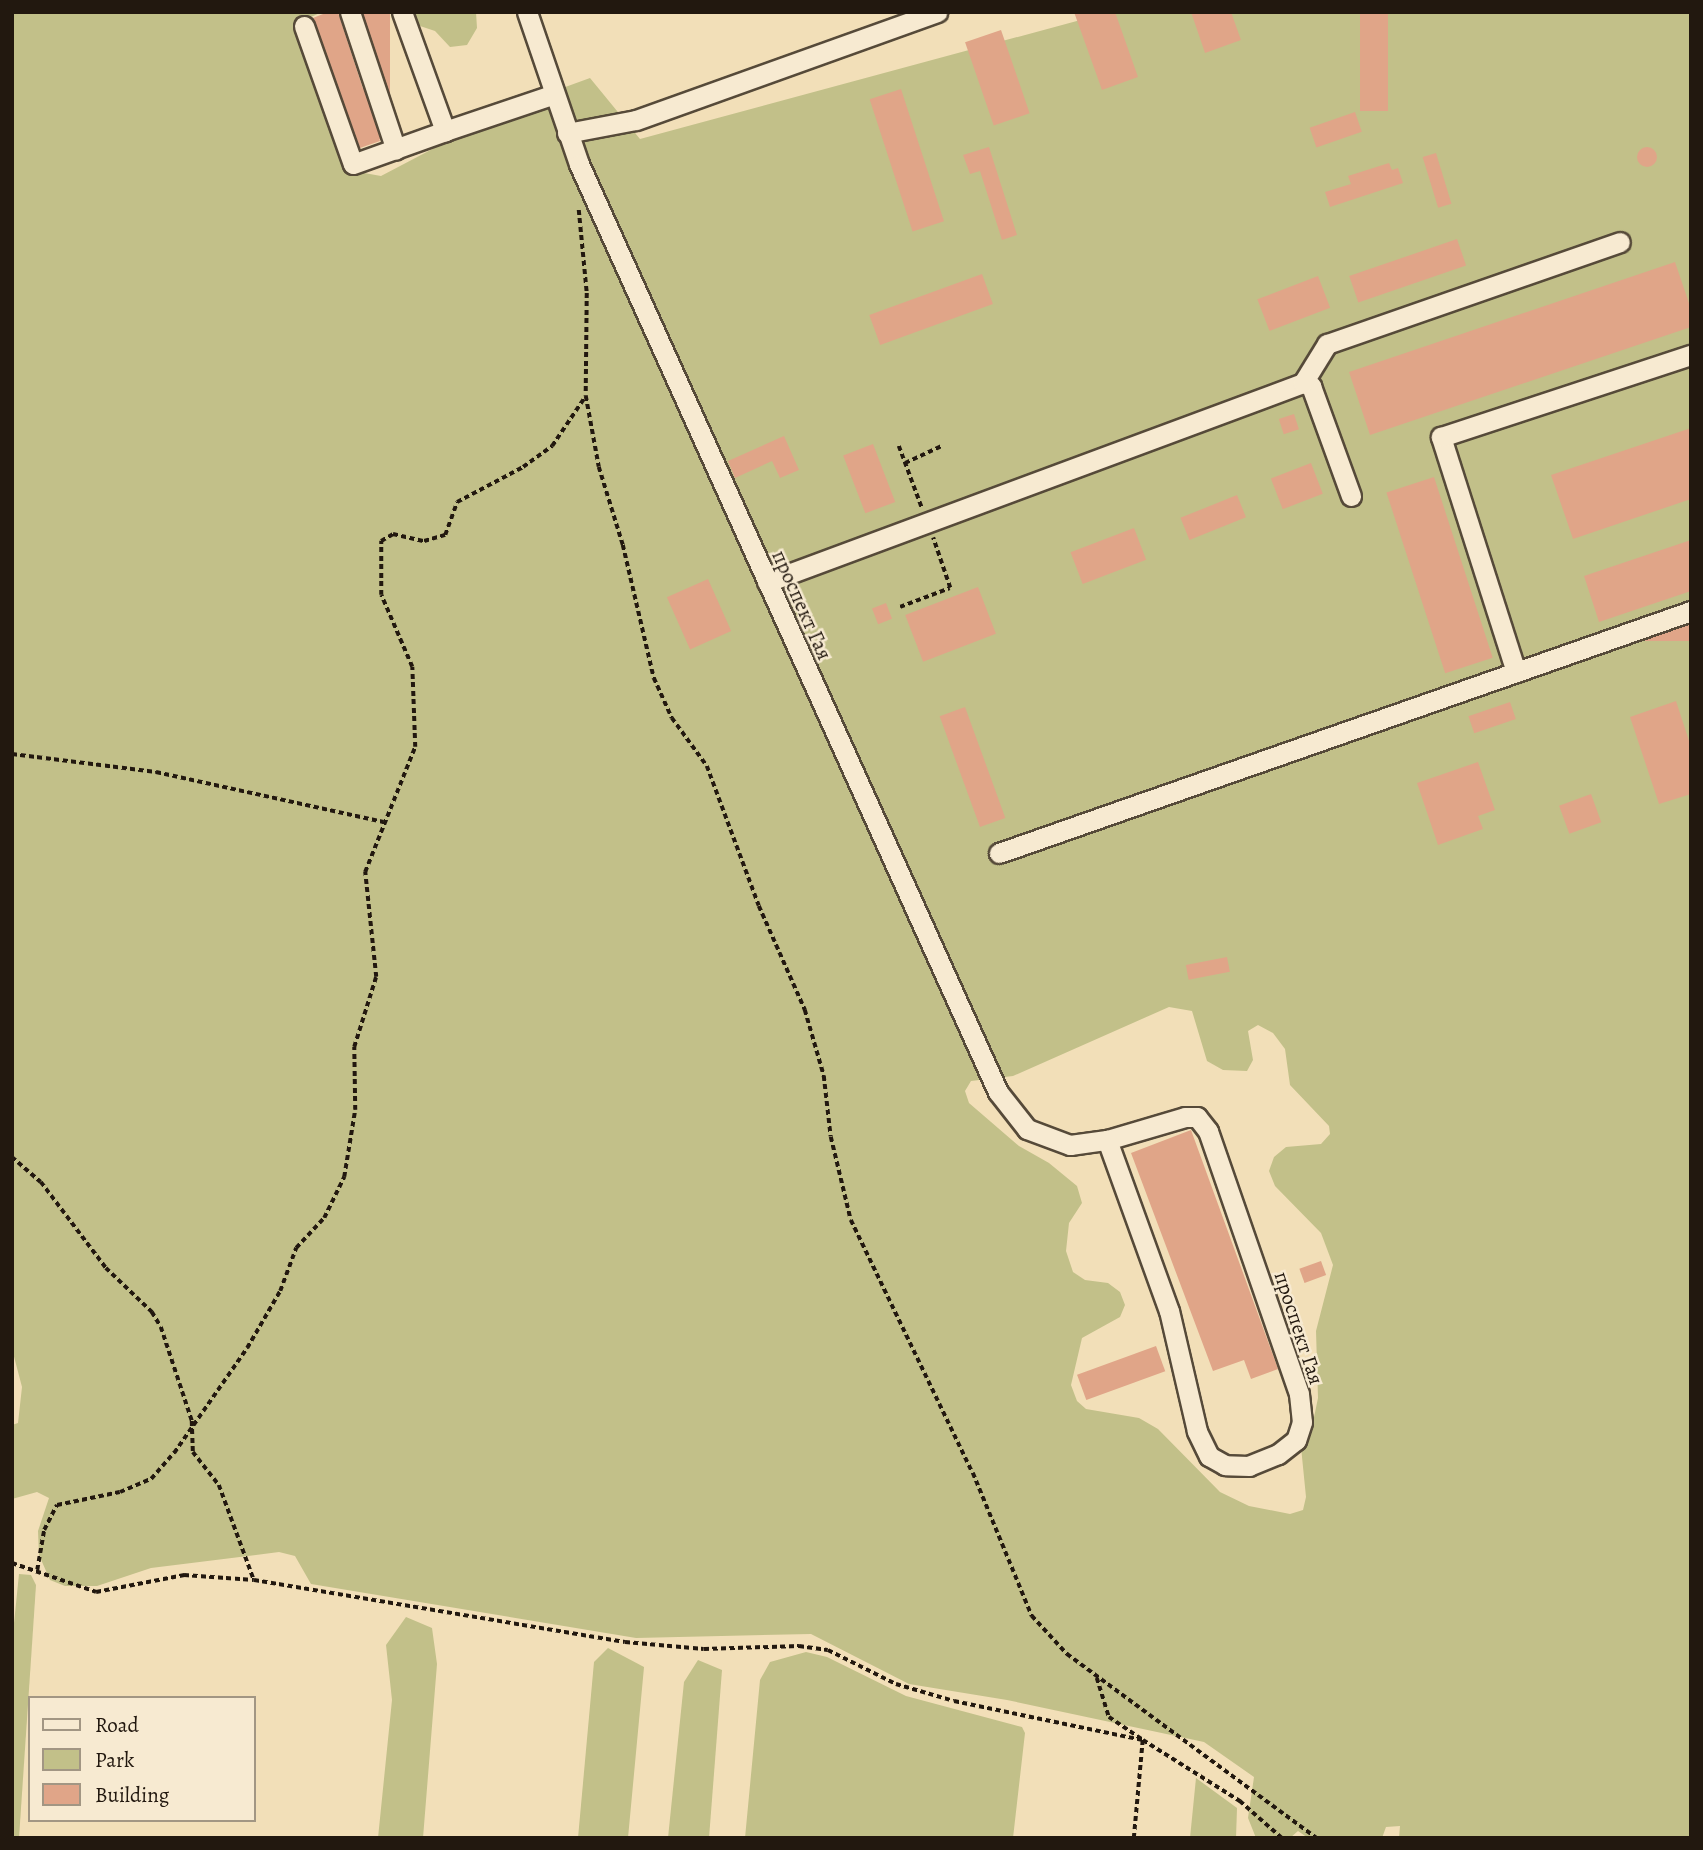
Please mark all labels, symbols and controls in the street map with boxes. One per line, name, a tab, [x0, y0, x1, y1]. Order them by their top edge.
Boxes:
street label: проспект Гая	[767, 546, 837, 664]
street label: проспект Гая	[1269, 1268, 1329, 1388]
legend	[28, 1696, 256, 1822]
text: Road	[95, 1711, 139, 1739]
text: Park	[95, 1746, 134, 1774]
text: Building	[95, 1781, 169, 1809]

